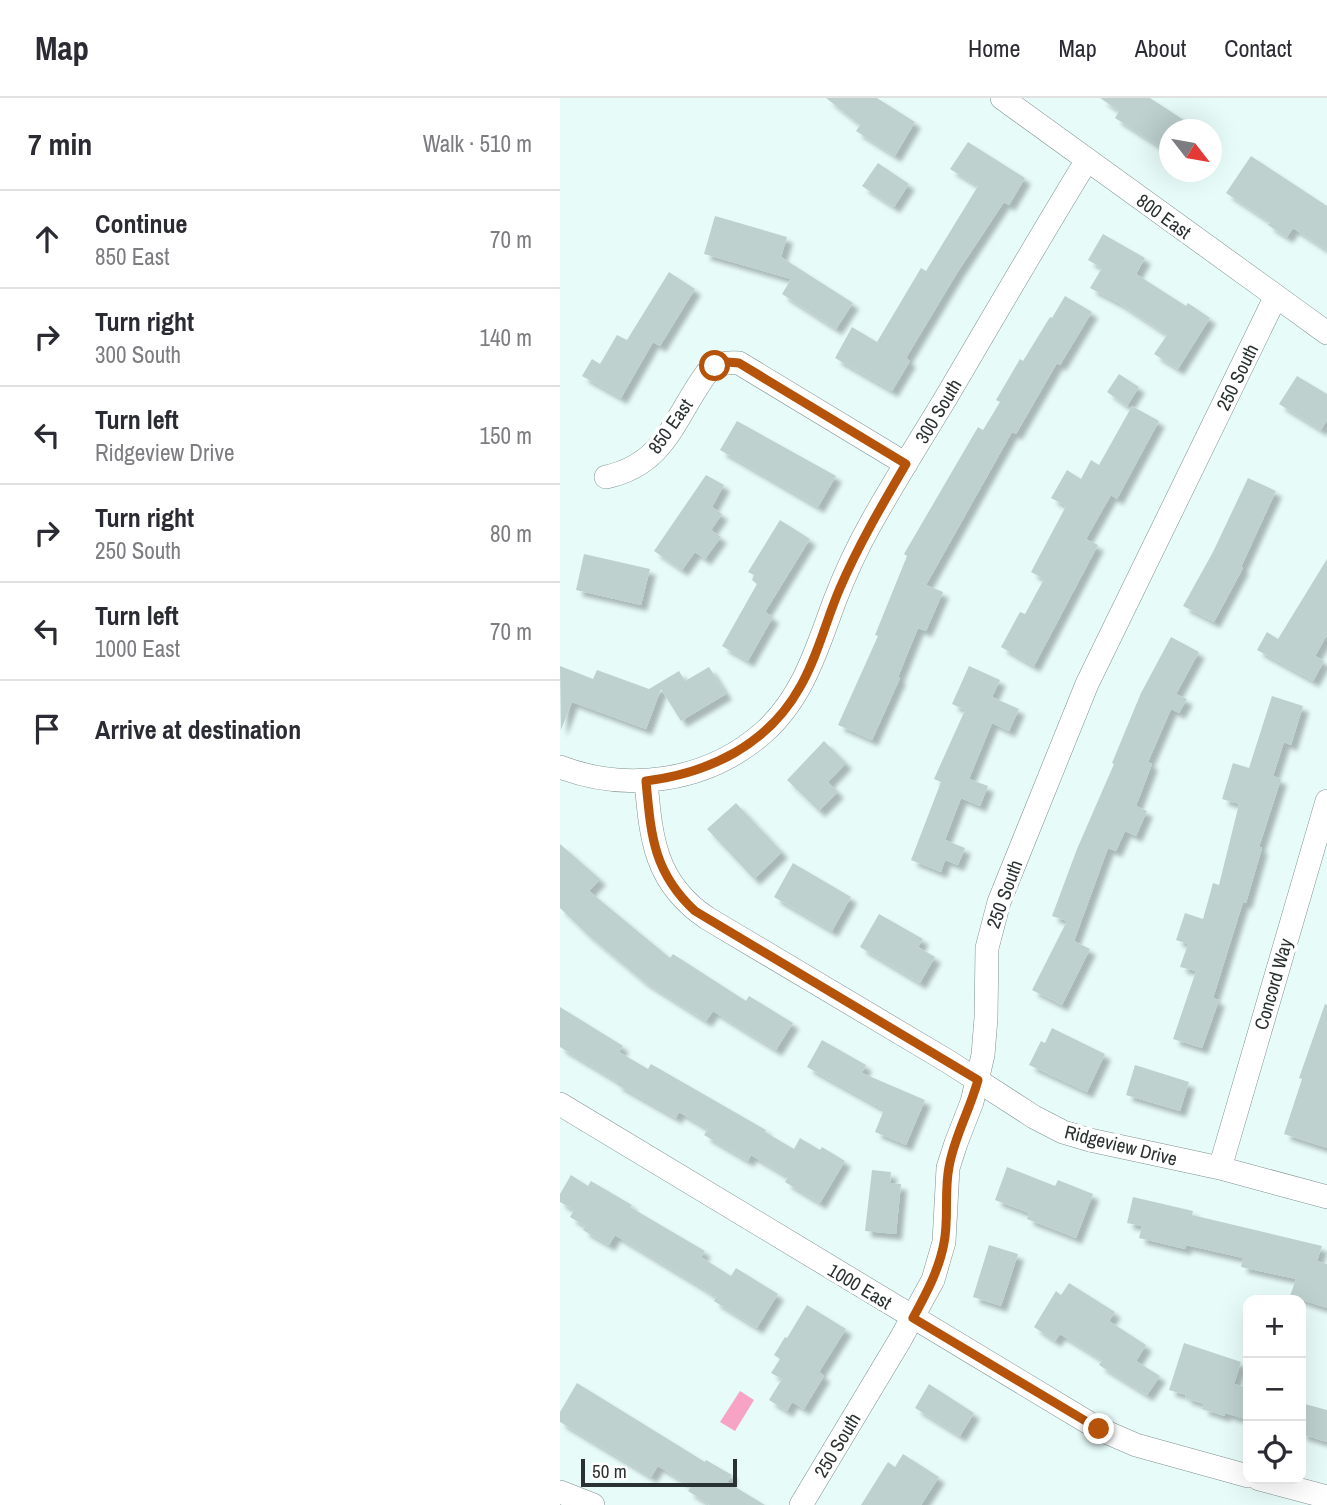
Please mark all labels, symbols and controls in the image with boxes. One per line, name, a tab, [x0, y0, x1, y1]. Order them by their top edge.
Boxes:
text: Map	[35, 26, 89, 70]
text: Home	[968, 32, 1020, 64]
text: Map	[1058, 32, 1097, 64]
text: About	[1135, 32, 1186, 64]
text: Contact	[1224, 32, 1292, 64]
north arrow	[1159, 119, 1222, 182]
text: 7 min	[28, 124, 92, 164]
text: Walk · 510 m	[423, 128, 532, 159]
street label: 800 East	[1131, 187, 1197, 245]
text: Continue	[95, 206, 187, 241]
icon: ahead	[28, 220, 66, 258]
text: 70 m	[490, 224, 532, 255]
text: 850 East	[95, 241, 169, 272]
text: Turn right	[95, 304, 194, 339]
icon: right	[28, 318, 66, 356]
text: 140 m	[480, 322, 532, 353]
text: 300 South	[95, 339, 181, 370]
street label: 250 South	[1210, 339, 1264, 415]
route start	[699, 350, 730, 381]
street label: 300 South	[909, 374, 967, 448]
street label: 850 East	[642, 393, 699, 459]
text: Turn left	[95, 402, 179, 437]
icon: left	[28, 416, 66, 454]
text: 150 m	[480, 420, 532, 451]
text: Ridgeview Drive	[95, 437, 234, 468]
text: Turn right	[95, 500, 194, 535]
icon: right	[28, 514, 66, 552]
text: 80 m	[490, 518, 532, 549]
text: 250 South	[95, 535, 181, 566]
text: Turn left	[95, 598, 179, 633]
icon: left	[28, 612, 66, 650]
text: 70 m	[490, 616, 532, 647]
text: 1000 East	[95, 633, 180, 664]
icon: arrive	[28, 710, 66, 748]
text: Arrive at destination	[95, 712, 301, 747]
street label: 250 South	[980, 856, 1028, 932]
street label: Concord Way	[1248, 935, 1298, 1033]
street label: Ridgeview Drive	[1062, 1118, 1180, 1172]
street label: 1000 East	[823, 1257, 897, 1316]
map controls	[1243, 1295, 1306, 1484]
button: +	[1243, 1295, 1306, 1358]
button: −	[1243, 1358, 1306, 1421]
street label: 250 South	[808, 1408, 866, 1482]
route end	[1083, 1413, 1114, 1444]
button: locate	[1243, 1421, 1306, 1484]
scale bar	[581, 1456, 737, 1488]
text: 50 m	[592, 1458, 627, 1484]

